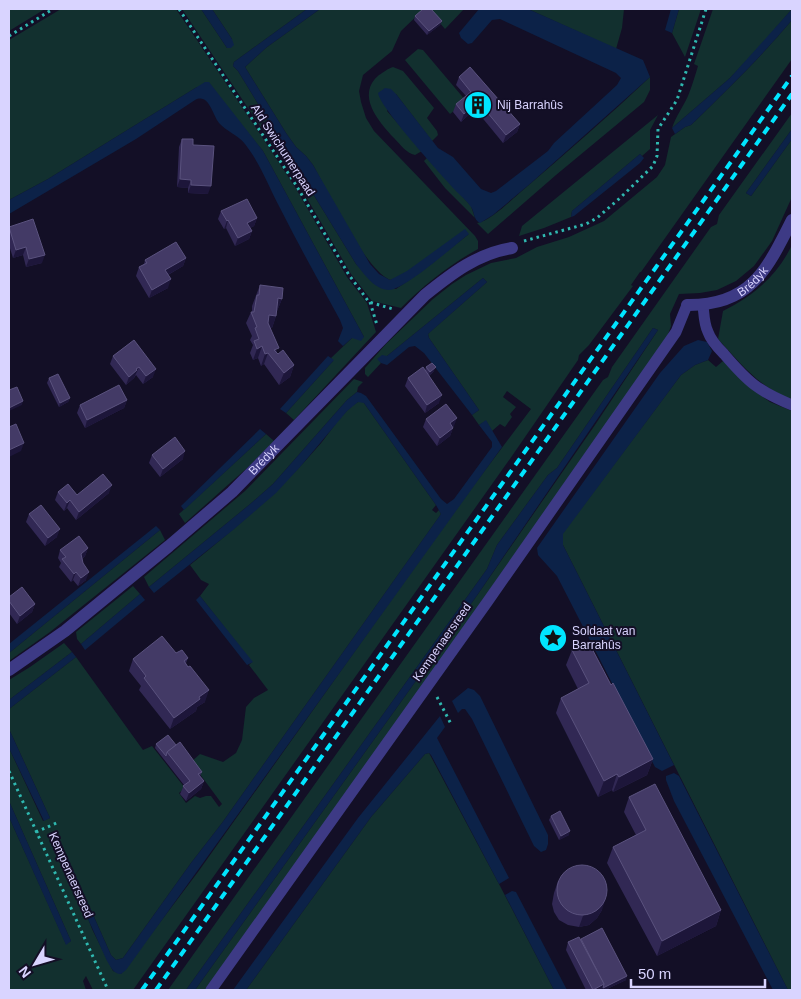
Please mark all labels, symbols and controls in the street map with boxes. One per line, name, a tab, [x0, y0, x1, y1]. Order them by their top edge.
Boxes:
building icon: Nij Barrahûs	[463, 90, 493, 120]
place label: Nij Barrahûs	[497, 98, 563, 112]
street label: Ald Swichumerpaad	[248, 101, 318, 199]
street label: Brédyk	[735, 263, 772, 299]
street label: Brédyk	[246, 441, 283, 478]
street label: Kempenaersreed	[410, 600, 474, 684]
place icon: Soldaat van Barrahûs	[538, 623, 568, 653]
place label: Soldaat van Barrahûs	[572, 624, 635, 652]
street label: Kempenaersreed	[46, 830, 96, 920]
north arrow	[10, 939, 60, 989]
scale bar	[631, 956, 765, 988]
text: N	[15, 963, 34, 981]
text: 50 m	[638, 965, 671, 982]

